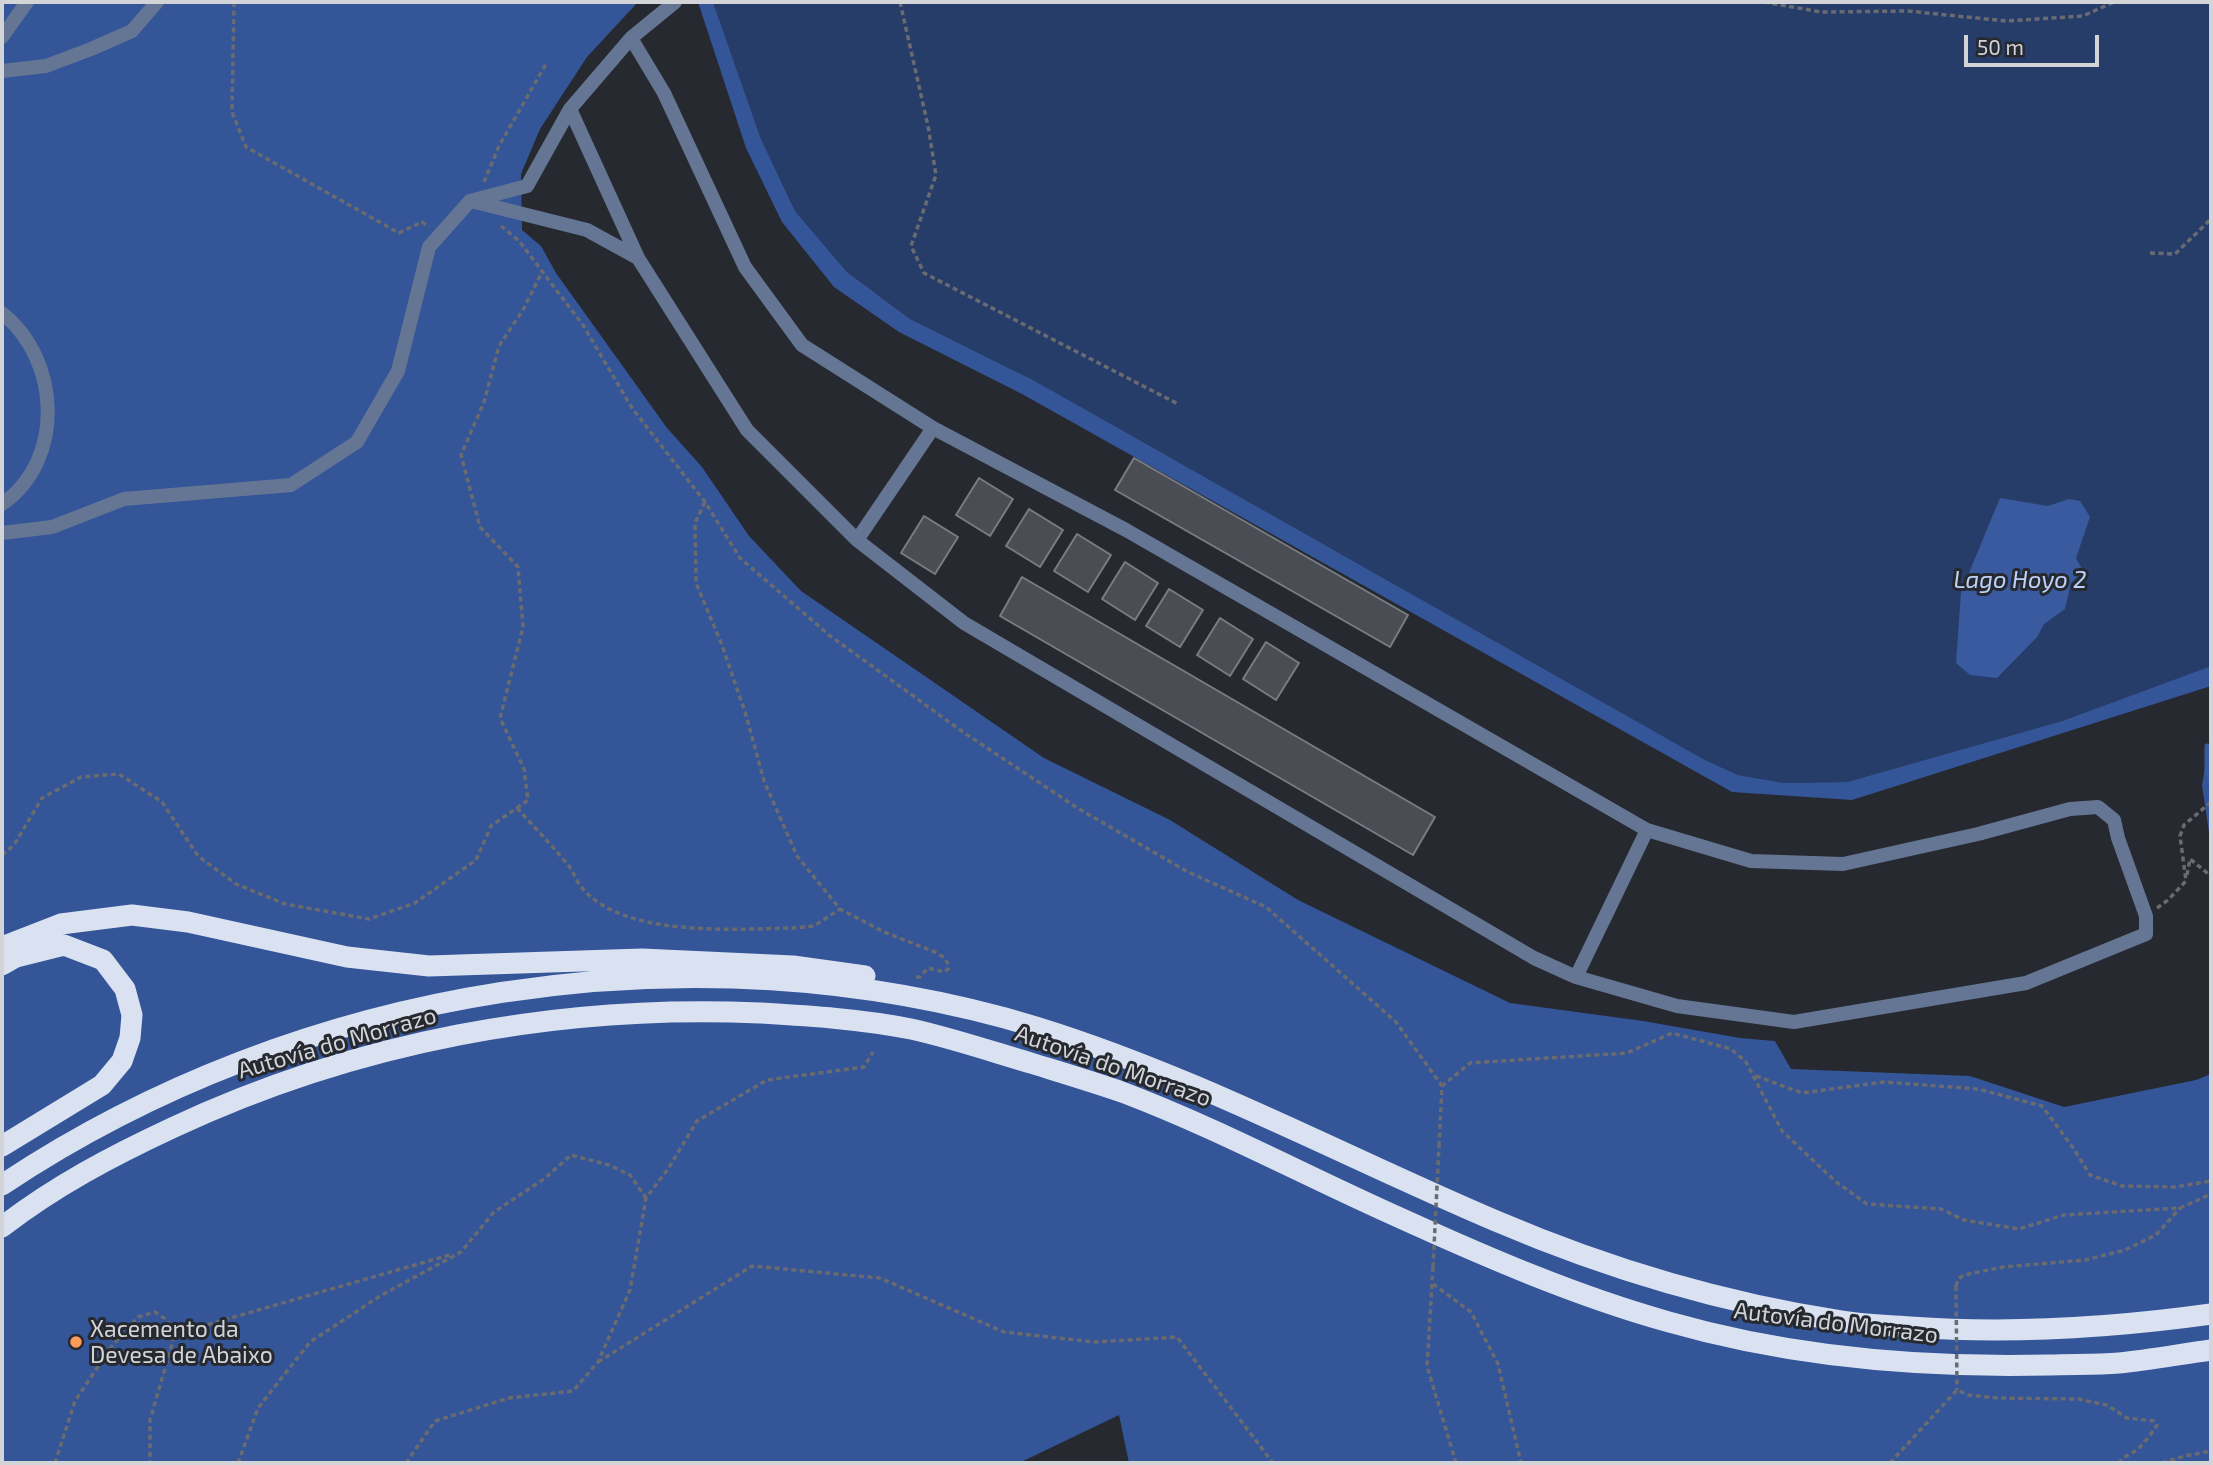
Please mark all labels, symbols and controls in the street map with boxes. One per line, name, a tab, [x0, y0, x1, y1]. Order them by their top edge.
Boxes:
scale bar	[1968, 21, 2103, 65]
text: 50 m	[1977, 34, 2024, 59]
water label: Lago Hoyo 2	[1953, 566, 2087, 594]
street label: Autovía do Morrazo	[235, 1001, 439, 1085]
street label: Autovía do Morrazo	[1011, 1020, 1215, 1112]
street label: Autovía do Morrazo	[1732, 1297, 1940, 1349]
place label: Xacemento da Devesa de Abaixo	[90, 1315, 273, 1369]
marker: Xacemento da Devesa de Abaixo	[68, 1334, 84, 1350]

